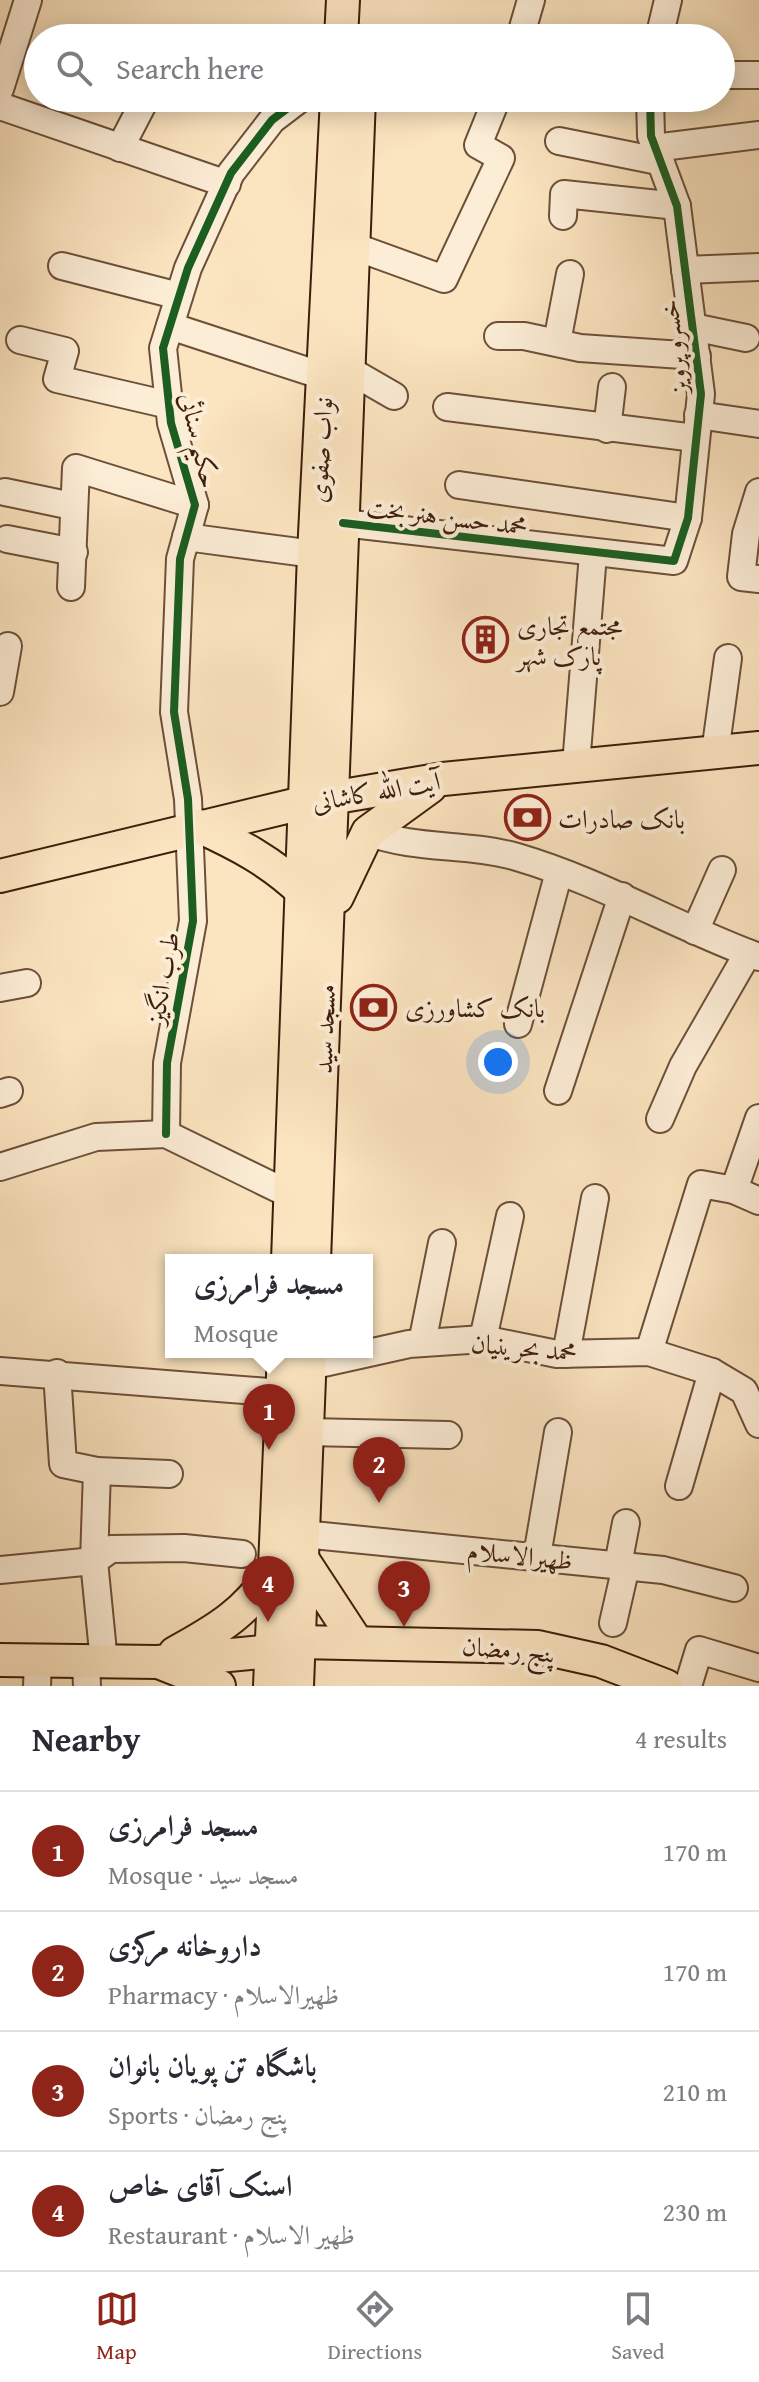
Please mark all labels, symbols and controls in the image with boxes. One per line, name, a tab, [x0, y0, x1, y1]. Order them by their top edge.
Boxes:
search box	[24, 24, 735, 112]
icon: search	[52, 46, 96, 90]
text: Search here	[116, 46, 264, 90]
street label: خسرو پرویز	[649, 298, 698, 399]
street label: حکیم سنائی	[163, 388, 230, 493]
street label: نواب صفوی	[298, 396, 342, 504]
street label: محمد حسن هنر بخت	[364, 487, 530, 545]
place label: مجتمع تجاری پارک شهر	[514, 606, 623, 675]
building icon: مجتمع تجاری پارک شهر	[462, 616, 510, 664]
street label: آیت الله کاشانی	[309, 760, 446, 821]
bank icon: بانک صادرات	[503, 794, 551, 842]
place label: بانک صادرات	[558, 799, 685, 838]
street label: طرب انگیز	[134, 929, 189, 1030]
street label: مسجد سید	[303, 983, 345, 1075]
bank icon: بانک کشاورزی	[350, 983, 398, 1031]
place label: بانک کشاورزی	[405, 988, 545, 1027]
your location	[478, 1042, 518, 1082]
popup	[165, 1254, 373, 1358]
text: مسجد فرامرزی	[194, 1261, 344, 1305]
text: Mosque	[194, 1313, 279, 1352]
street label: محمد بحرینیان	[469, 1323, 579, 1371]
pin: 1	[243, 1384, 295, 1450]
pin: 2	[353, 1437, 405, 1503]
street label: ظهیرالاسلام	[465, 1530, 575, 1584]
pin: 4	[242, 1556, 294, 1622]
pin: 3	[378, 1561, 430, 1627]
street label: پنج رمضان	[460, 1625, 558, 1678]
text: Nearby	[32, 1714, 141, 1763]
text: 4 results	[635, 1719, 727, 1758]
text: مسجد فرامرزی	[108, 1803, 259, 1847]
text: 1	[51, 1832, 65, 1871]
text: 170 m	[662, 1832, 727, 1871]
text: Mosque · مسجد سید	[108, 1855, 299, 1894]
text: داروخانه مرکزی	[108, 1923, 262, 1967]
text: 2	[51, 1952, 65, 1991]
text: 170 m	[662, 1952, 727, 1991]
text: Pharmacy · ظهیرالاسلام	[108, 1975, 339, 2014]
text: باشگاه تن پویان بانوان	[108, 2043, 317, 2087]
text: 3	[51, 2072, 65, 2111]
text: 210 m	[662, 2072, 727, 2111]
text: Sports · پنج رمضان	[108, 2095, 288, 2134]
text: اسنک آقای خاص	[108, 2163, 293, 2207]
text: 4	[51, 2192, 65, 2231]
text: 230 m	[662, 2192, 727, 2231]
text: Restaurant · ظهیر الاسلام	[108, 2215, 355, 2254]
tab: Map	[95, 2287, 139, 2367]
tab: Directions	[328, 2287, 422, 2367]
tab: Saved	[611, 2287, 664, 2367]

